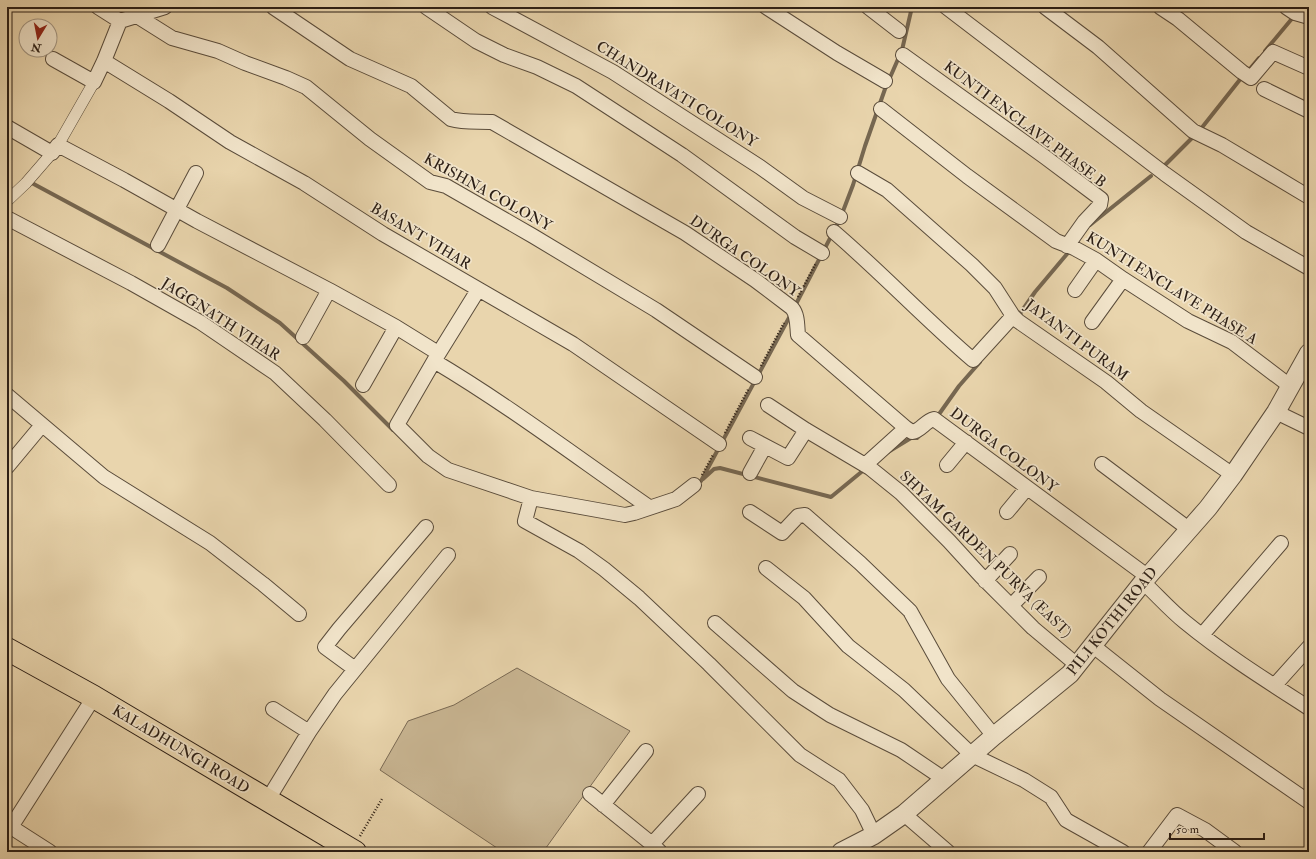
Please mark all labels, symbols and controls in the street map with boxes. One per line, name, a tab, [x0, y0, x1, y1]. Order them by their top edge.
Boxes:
north arrow	[18, 18, 58, 58]
street label: CHANDRAVATI COLONY	[592, 37, 762, 152]
text: N	[29, 40, 43, 55]
street label: KUNTI ENCLAVE PHASE B	[940, 57, 1110, 192]
street label: KRISHNA COLONY	[420, 149, 556, 236]
street label: BASANT VIHAR	[367, 199, 476, 275]
street label: DURGA COLONY	[686, 211, 804, 302]
street label: KUNTI ENCLAVE PHASE A	[1083, 228, 1261, 349]
street label: JAGGNATH VIHAR	[156, 273, 285, 367]
street label: JAYANTI PURAM	[1020, 295, 1132, 386]
street label: DURGA COLONY	[946, 404, 1062, 498]
street label: SHYAM GARDEN PURVA (EAST)	[896, 467, 1076, 642]
street label: PILI KOTHI ROAD	[1063, 563, 1162, 679]
street label: KALADHUNGI ROAD	[109, 701, 253, 798]
scale bar	[1170, 815, 1264, 841]
text: 50 m	[1176, 822, 1200, 837]

